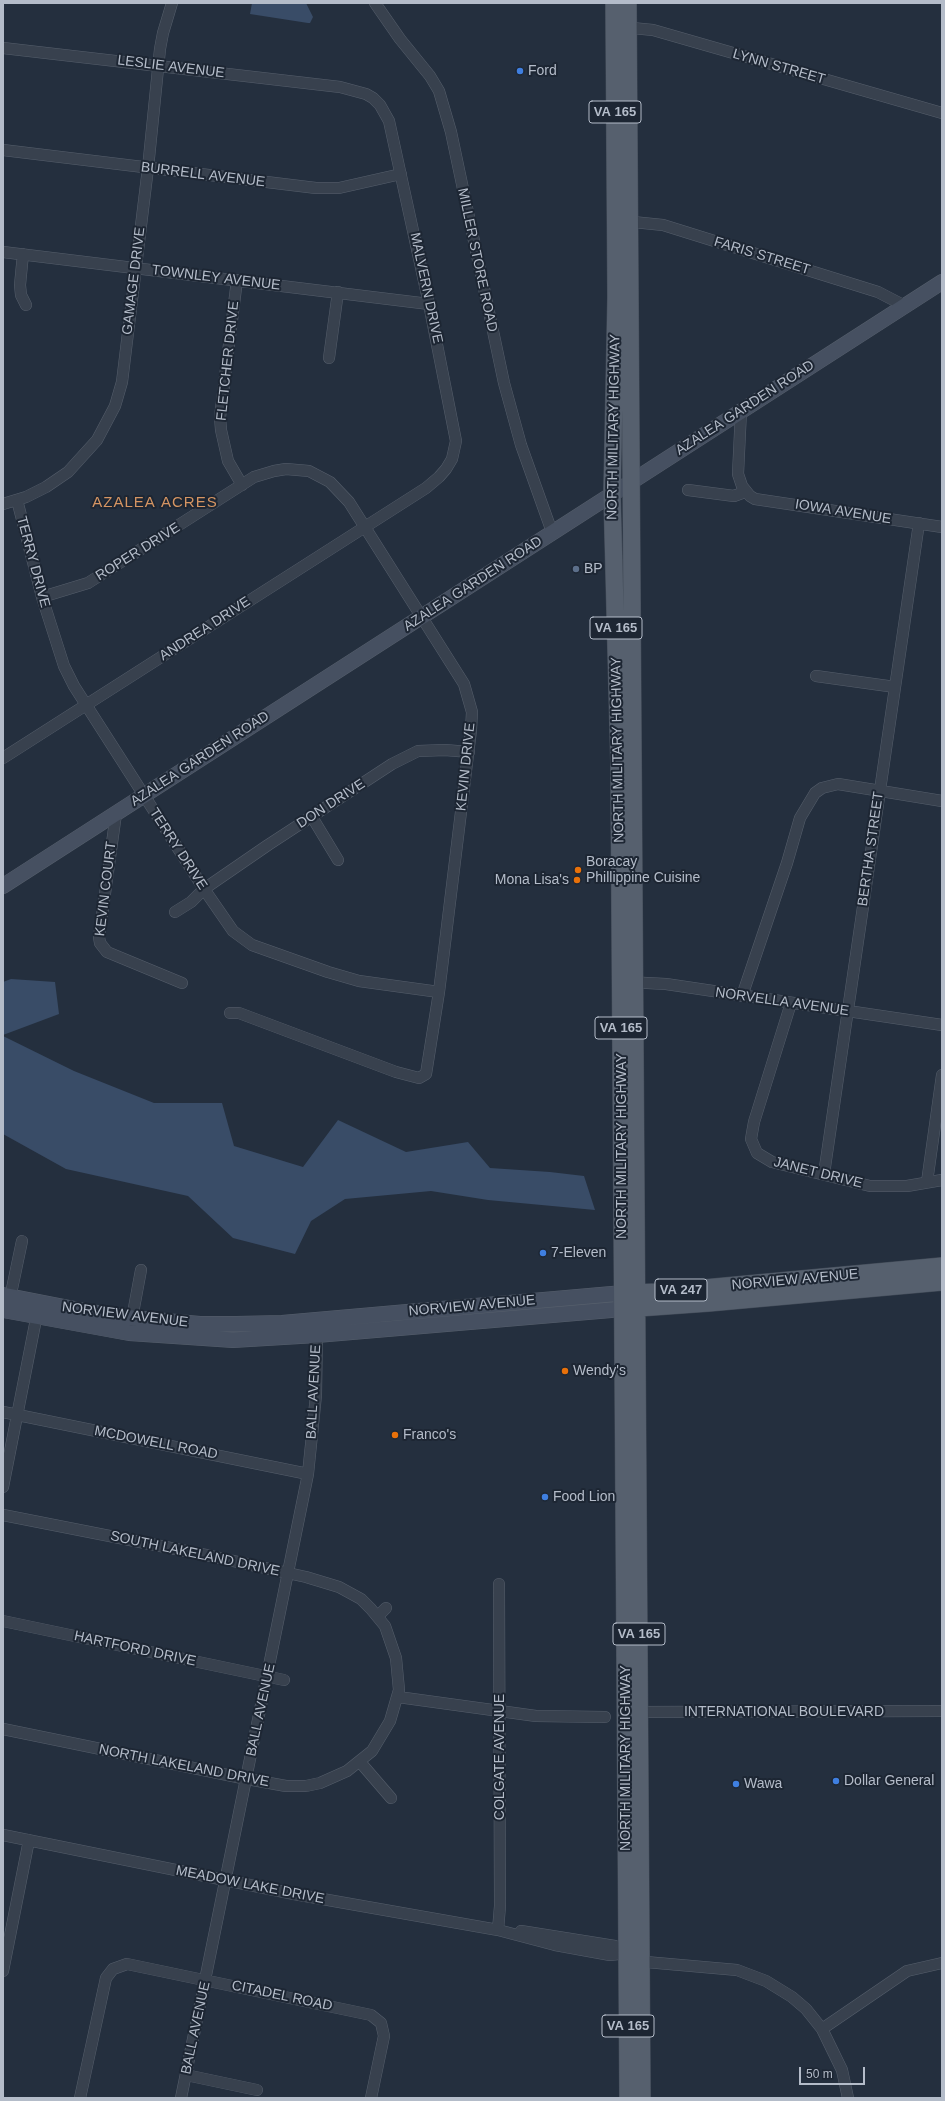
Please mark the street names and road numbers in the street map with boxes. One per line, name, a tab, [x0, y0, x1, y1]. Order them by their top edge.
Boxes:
street label: LYNN STREET	[731, 46, 827, 88]
street label: LESLIE AVENUE	[116, 52, 226, 82]
road number: VA 165	[589, 101, 641, 123]
street label: BURRELL AVENUE	[140, 159, 266, 191]
street label: MILLER STORE ROAD	[454, 186, 500, 334]
street label: GAMAGE DRIVE	[119, 226, 149, 336]
street label: MALVERN DRIVE	[406, 231, 446, 345]
street label: FARIS STREET	[712, 233, 812, 279]
street label: TOWNLEY AVENUE	[151, 262, 281, 294]
street label: FLETCHER DRIVE	[213, 300, 243, 422]
street label: NORTH MILITARY HIGHWAY	[604, 334, 624, 520]
street label: AZALEA GARDEN ROAD	[673, 357, 817, 459]
street label: IOWA AVENUE	[794, 496, 892, 528]
street label: TERRY DRIVE	[13, 514, 53, 610]
street label: ROPER DRIVE	[93, 519, 183, 585]
street label: AZALEA GARDEN ROAD	[401, 533, 545, 635]
street label: ANDREA DRIVE	[156, 593, 254, 665]
road number: VA 165	[590, 617, 642, 639]
street label: NORTH MILITARY HIGHWAY	[608, 657, 628, 843]
street label: AZALEA GARDEN ROAD	[128, 708, 272, 810]
street label: KEVIN DRIVE	[453, 722, 479, 812]
street label: DON DRIVE	[294, 776, 368, 832]
street label: BERTHA STREET	[855, 791, 887, 907]
street label: TERRY DRIVE	[145, 805, 211, 893]
street label: KEVIN COURT	[92, 841, 120, 937]
street label: NORVELLA AVENUE	[714, 984, 850, 1020]
road number: VA 165	[595, 1017, 647, 1039]
street label: NORTH MILITARY HIGHWAY	[614, 1053, 630, 1239]
street label: JANET DRIVE	[772, 1154, 864, 1192]
street label: NORVIEW AVENUE	[731, 1266, 859, 1294]
road number: VA 247	[655, 1279, 707, 1301]
street label: NORVIEW AVENUE	[408, 1292, 536, 1320]
street label: NORVIEW AVENUE	[61, 1299, 189, 1331]
street label: BALL AVENUE	[303, 1344, 325, 1440]
street label: MCDOWELL ROAD	[93, 1423, 219, 1463]
street label: SOUTH LAKELAND DRIVE	[109, 1528, 281, 1580]
road number: VA 165	[613, 1623, 665, 1645]
street label: HARTFORD DRIVE	[73, 1628, 197, 1670]
street label: BALL AVENUE	[243, 1662, 279, 1758]
street label: NORTH MILITARY HIGHWAY	[618, 1665, 634, 1851]
street label: COLGATE AVENUE	[492, 1694, 508, 1820]
street label: INTERNATIONAL BOULEVARD	[684, 1704, 884, 1720]
street label: NORTH LAKELAND DRIVE	[97, 1741, 271, 1791]
street label: MEADOW LAKE DRIVE	[174, 1862, 326, 1908]
street label: CITADEL ROAD	[230, 1977, 334, 2015]
street label: BALL AVENUE	[178, 1980, 214, 2076]
road number: VA 165	[602, 2015, 654, 2037]

